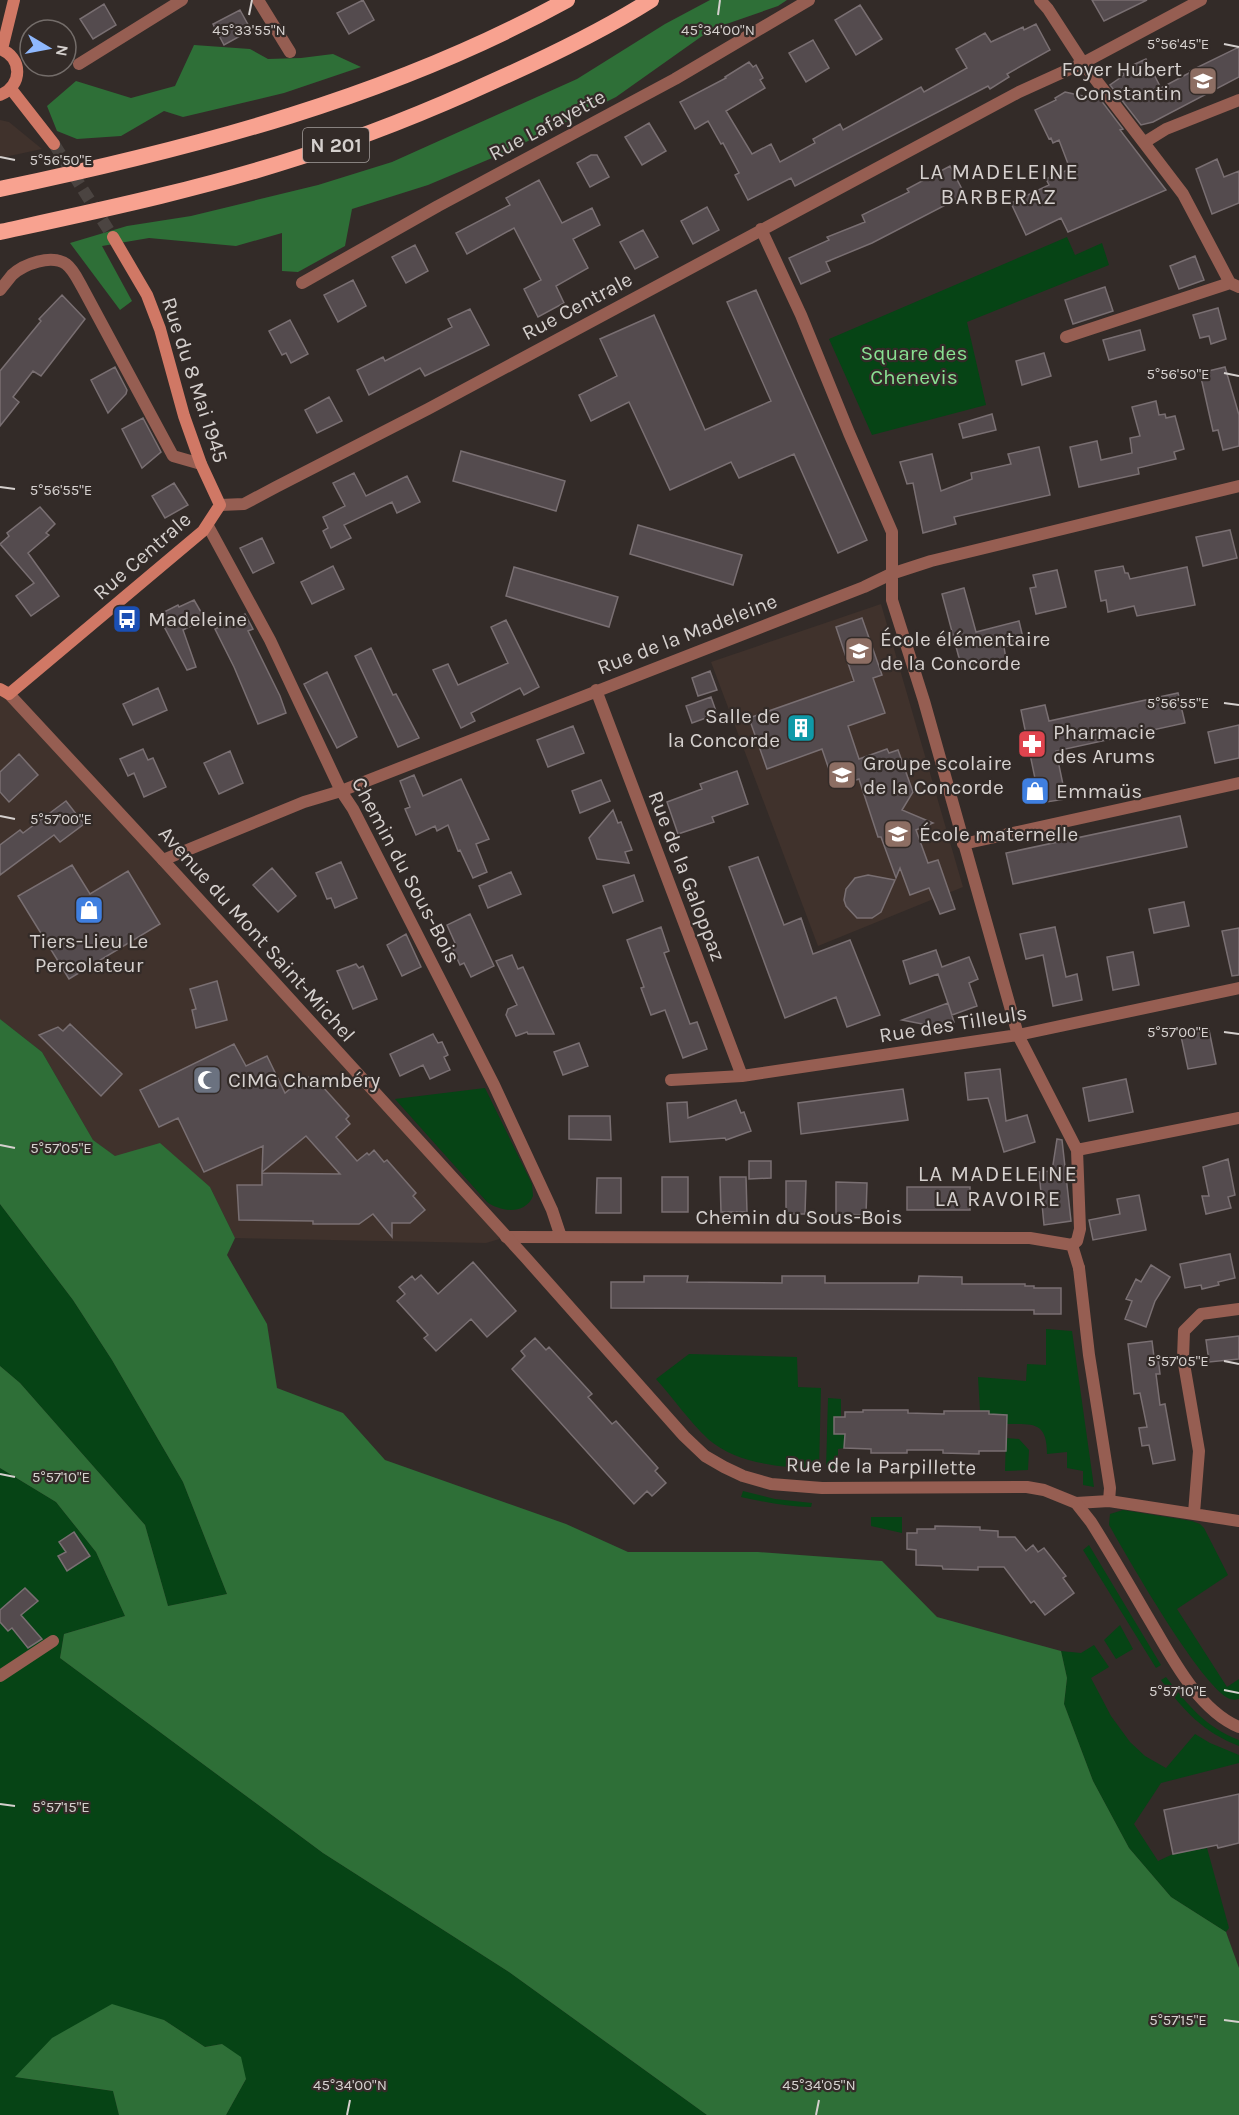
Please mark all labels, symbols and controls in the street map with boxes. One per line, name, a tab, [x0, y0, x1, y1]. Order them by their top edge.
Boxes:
north arrow	[18, 18, 78, 78]
text: 45°33'55"N	[212, 21, 286, 39]
text: 45°34'00"N	[681, 21, 755, 39]
text: 5°56'45"E	[1147, 35, 1209, 53]
text: N	[52, 43, 73, 58]
place label: Foyer Hubert Constantin	[1062, 57, 1182, 105]
school or university icon: Foyer Hubert Constantin	[1187, 65, 1219, 97]
street label: Rue Lafayette	[485, 84, 609, 166]
road number: N 201	[303, 128, 369, 162]
text: 5°56'50"E	[29, 151, 93, 169]
district label: LA MADELEINE BARBERAZ	[919, 159, 1079, 210]
street label: Rue Centrale	[518, 267, 636, 345]
street label: Rue du 8 Mai 1945	[157, 294, 233, 466]
park label: Square des Chenevis	[861, 341, 967, 389]
text: 5°56'50"E	[1146, 365, 1210, 383]
text: 5°56'55"E	[30, 481, 92, 499]
street label: Rue Centrale	[88, 507, 196, 605]
street label: Rue de la Madeleine	[594, 589, 780, 679]
bus stop icon: Madeleine	[111, 603, 143, 635]
place label: Madeleine	[148, 607, 247, 631]
place label: École élémentaire de la Concorde	[880, 627, 1050, 675]
school or university icon: École élémentaire de la Concorde	[843, 635, 875, 667]
text: 5°56'55"E	[1147, 694, 1209, 712]
place label: Salle de la Concorde	[667, 704, 780, 752]
building icon: Salle de la Concorde	[785, 712, 817, 744]
place label: Pharmacie des Arums	[1053, 720, 1156, 768]
pharmacy icon: Pharmacie des Arums	[1016, 728, 1048, 760]
place label: Groupe scolaire de la Concorde	[863, 751, 1012, 799]
school or university icon: Groupe scolaire de la Concorde	[826, 759, 858, 791]
street label: Chemin du Sous-Bois	[347, 773, 465, 967]
shop icon: Emmaüs	[1019, 775, 1051, 807]
place label: Emmaüs	[1056, 779, 1142, 803]
street label: Rue de la Galoppaz	[643, 787, 731, 965]
text: 5°57'00"E	[30, 810, 92, 828]
school or university icon: École maternelle	[882, 818, 914, 850]
street label: Avenue du Mont Saint-Michel	[154, 821, 360, 1047]
place label: École maternelle	[919, 822, 1078, 846]
shop icon: Tiers-Lieu Le Percolateur	[73, 894, 105, 926]
place label: Tiers-Lieu Le Percolateur	[30, 929, 148, 977]
street label: Rue des Tilleuls	[877, 1000, 1029, 1048]
text: 5°57'00"E	[1147, 1023, 1209, 1041]
mosque icon: CIMG Chambéry	[191, 1064, 223, 1096]
place label: CIMG Chambéry	[228, 1068, 381, 1092]
text: 5°57'05"E	[30, 1139, 92, 1157]
district label: LA MADELEINE LA RAVOIRE	[918, 1161, 1078, 1212]
street label: Chemin du Sous-Bois	[695, 1205, 903, 1229]
text: 5°57'05"E	[1147, 1352, 1209, 1370]
street label: Rue de la Parpillette	[786, 1452, 976, 1480]
text: 5°57'10"E	[32, 1468, 90, 1486]
text: 5°57'10"E	[1149, 1682, 1207, 1700]
text: 5°57'15"E	[32, 1798, 90, 1816]
text: 5°57'15"E	[1149, 2011, 1207, 2029]
text: 45°34'00"N	[313, 2076, 387, 2094]
text: 45°34'05"N	[782, 2076, 856, 2094]

